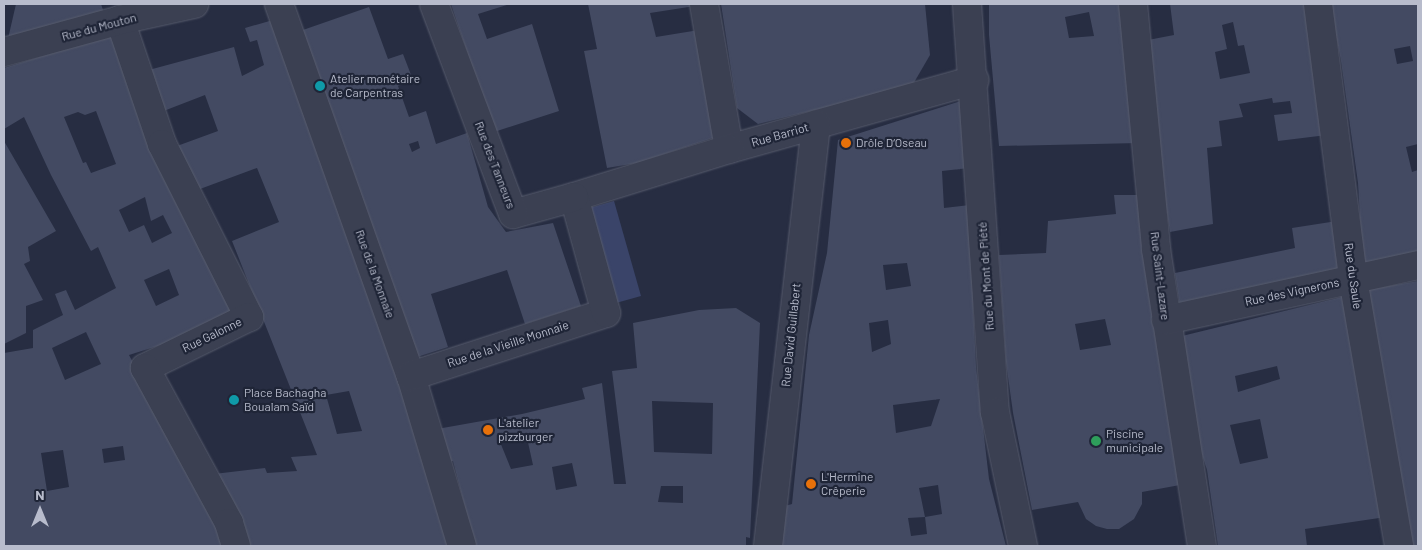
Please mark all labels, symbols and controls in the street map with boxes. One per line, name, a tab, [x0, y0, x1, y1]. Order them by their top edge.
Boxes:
street label: Rue du Mouton	[60, 10, 138, 44]
place label: Atelier monétaire de Carpentras	[330, 72, 420, 100]
marker: Atelier monétaire de Carpentras	[314, 80, 326, 92]
street label: Rue des Tanneurs	[472, 119, 518, 211]
street label: Rue Barriot	[750, 120, 810, 150]
place label: Drôle D‘Oseau	[856, 136, 927, 150]
marker: Drôle D‘Oseau	[840, 137, 852, 149]
street label: Rue du Mont de Piété	[975, 221, 997, 331]
street label: Rue de la Monnaie	[352, 228, 398, 320]
street label: Rue Saint-Lazare	[1147, 231, 1173, 321]
street label: Rue du Saule	[1341, 242, 1365, 310]
street label: Rue des Vignerons	[1244, 275, 1340, 309]
street label: Rue David Guillabert	[778, 283, 804, 387]
street label: Rue Galonne	[180, 314, 244, 356]
street label: Rue de la Vieille Monnaie	[445, 318, 571, 370]
place label: Place Bachagha Boualam Saïd	[244, 386, 326, 414]
marker: Place Bachagha Boualam Saïd	[228, 394, 240, 406]
place label: L'atelier pizzburger	[498, 416, 553, 444]
marker: L'atelier pizzburger	[482, 424, 494, 436]
place label: Piscine municipale	[1106, 427, 1163, 455]
marker: Piscine municipale	[1090, 435, 1102, 447]
place label: L'Hermine Crêperie	[821, 470, 873, 498]
marker: L'Hermine Crêperie	[805, 478, 817, 490]
north arrow	[15, 485, 65, 535]
text: N	[35, 486, 45, 503]

